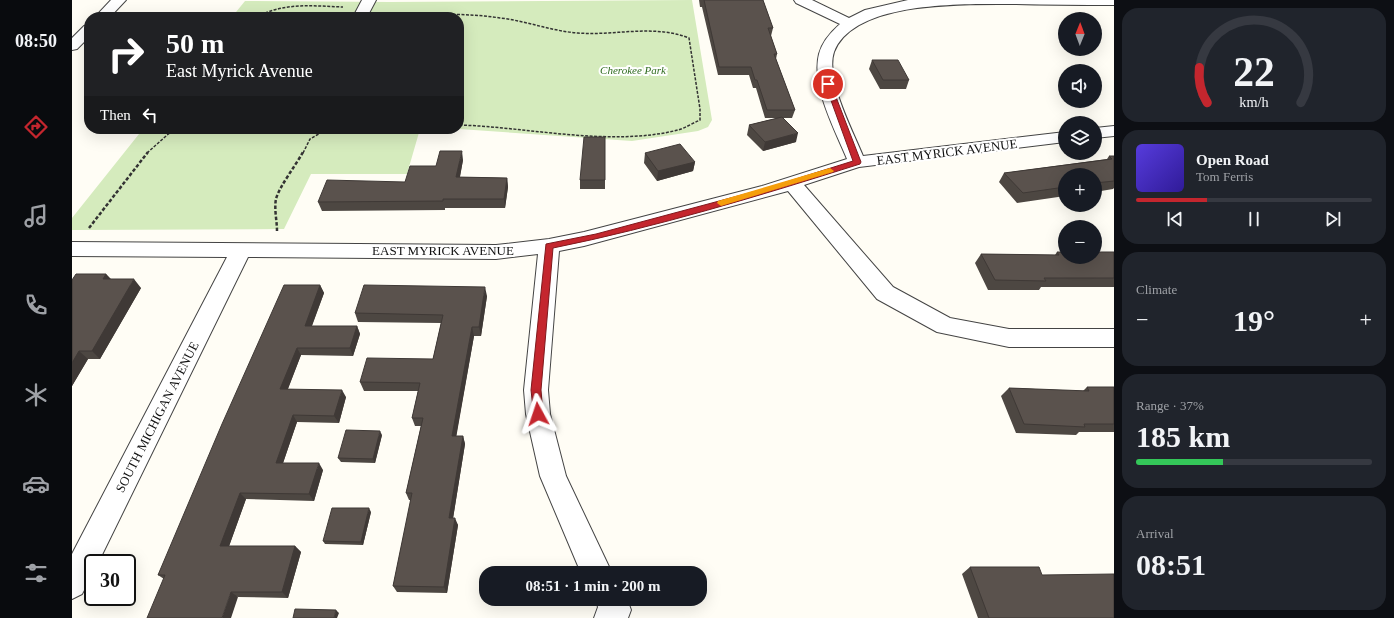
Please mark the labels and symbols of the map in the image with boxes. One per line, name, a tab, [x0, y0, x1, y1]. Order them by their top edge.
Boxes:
north arrow	[1058, 12, 1102, 56]
park label: Cherokee Park	[600, 64, 667, 76]
pin	[811, 67, 845, 101]
street label: EAST MYRICK AVENUE	[876, 136, 1018, 168]
street label: EAST MYRICK AVENUE	[372, 243, 514, 258]
street label: SOUTH MICHIGAN AVENUE	[112, 339, 202, 495]
position arrow	[517, 393, 559, 435]
speed limit sign: 30	[84, 554, 136, 606]

